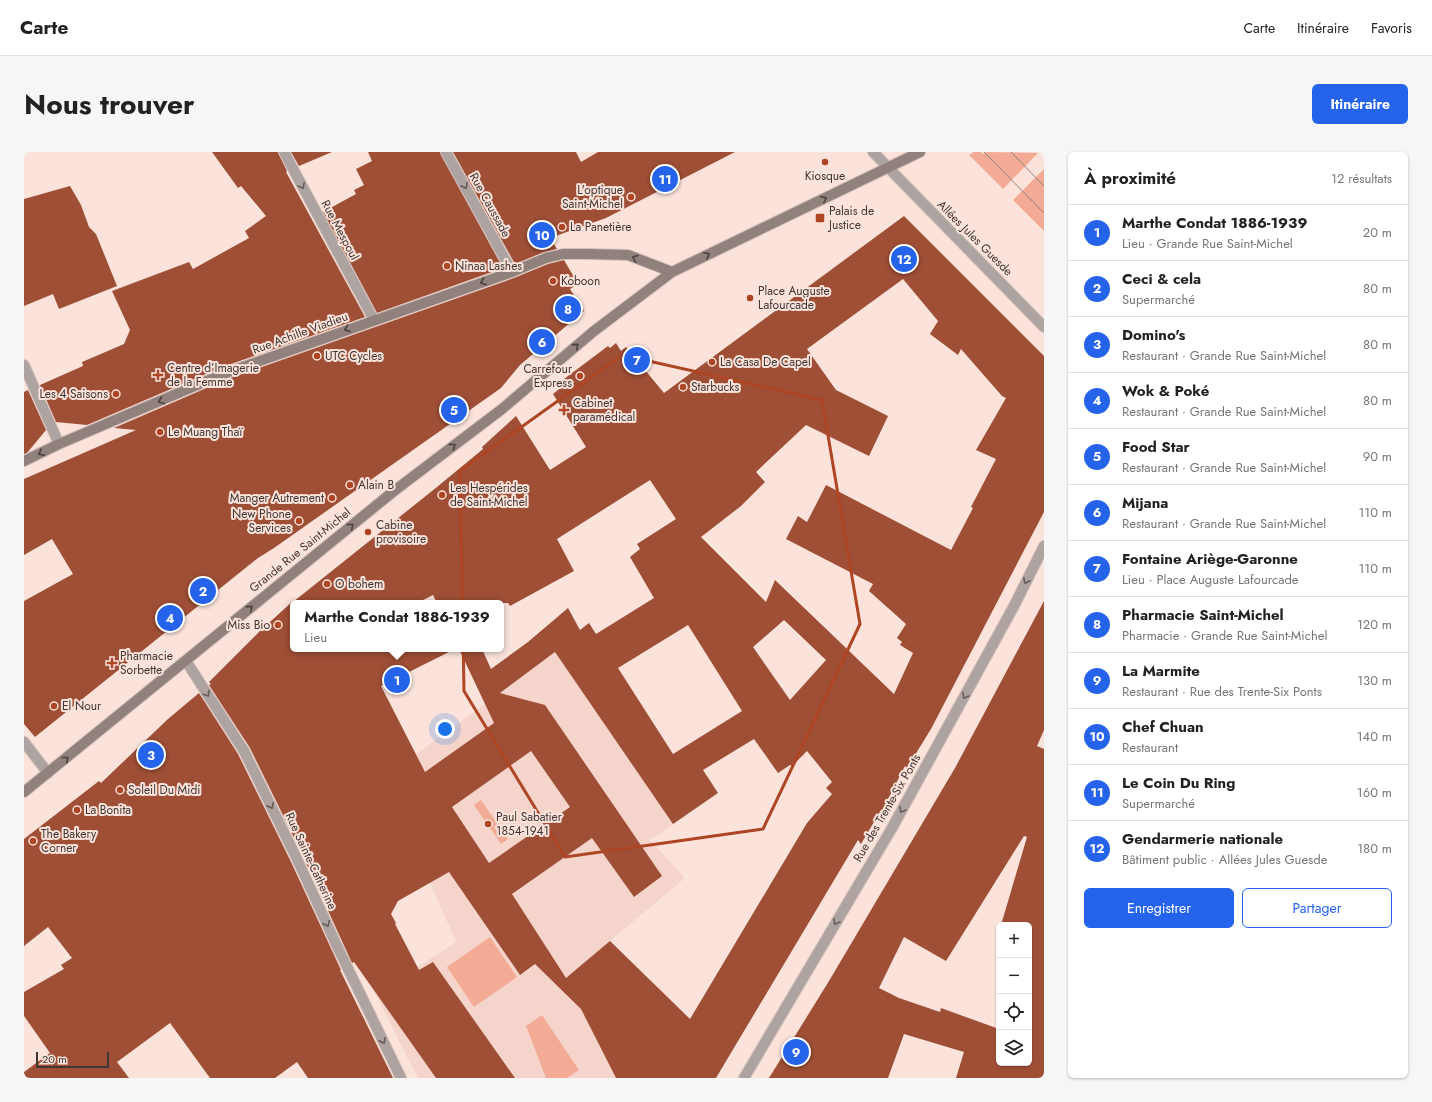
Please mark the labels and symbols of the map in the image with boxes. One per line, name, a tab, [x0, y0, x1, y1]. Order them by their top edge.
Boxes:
marker: Kiosque	[820, 157, 830, 167]
pin: 11	[652, 164, 678, 194]
place label: Kiosque	[805, 167, 845, 185]
street label: Rue Caussade	[465, 169, 515, 241]
place label: L'optique Saint-Michel	[562, 181, 623, 213]
one-way arrow	[298, 182, 305, 189]
one-way arrow	[460, 182, 467, 189]
marker: L'optique Saint-Michel	[626, 192, 636, 202]
one-way arrow	[820, 196, 827, 204]
street label: Allées Jules Guesde	[933, 196, 1017, 280]
street label: Rue Mespoul	[317, 197, 363, 263]
place label: Palais de Justice	[827, 202, 874, 234]
marker: Palais de Justice	[814, 212, 826, 224]
place label: La Panetière	[570, 218, 632, 236]
pin: 10	[529, 220, 555, 250]
marker: La Panetière	[557, 222, 567, 232]
pin: 12	[891, 244, 917, 274]
one-way arrow	[703, 253, 710, 260]
one-way arrow	[632, 255, 639, 263]
place label: Ninaa Lashes	[455, 257, 522, 275]
marker: Ninaa Lashes	[442, 261, 452, 271]
place label: Koboon	[561, 272, 600, 290]
marker: Koboon	[548, 276, 558, 286]
one-way arrow	[480, 277, 487, 285]
place label: Place Auguste Lafourcade	[758, 282, 830, 314]
marker: Place Auguste Lafourcade	[745, 293, 755, 303]
pin: 8	[555, 294, 581, 324]
street label: Rue Achille Viadieu	[250, 307, 350, 359]
one-way arrow	[344, 325, 351, 333]
pin: 6	[529, 327, 555, 357]
one-way arrow	[571, 344, 578, 351]
pin: 7	[624, 345, 650, 375]
place label: UTC Cycles	[325, 347, 382, 365]
marker: UTC Cycles	[312, 351, 322, 361]
place label: La Casa De Capel	[720, 353, 811, 371]
marker: La Casa De Capel	[707, 357, 717, 367]
place label: Centre d’Imagerie de la Femme	[167, 359, 259, 391]
place label: Carrefour Express	[523, 360, 573, 392]
marker: Centre d’Imagerie de la Femme	[152, 369, 164, 381]
marker: Carrefour Express	[575, 371, 585, 381]
place label: Starbucks	[691, 378, 740, 396]
marker: Starbucks	[678, 382, 688, 392]
place label: Les 4 Saisons	[39, 385, 108, 403]
marker: Les 4 Saisons	[111, 389, 121, 399]
place label: Cabinet paramédical	[573, 394, 635, 426]
pin: 5	[441, 395, 467, 425]
one-way arrow	[157, 396, 165, 404]
marker: Cabinet paramédical	[558, 404, 570, 416]
place label: Le Muang Thaï	[168, 423, 243, 441]
marker: Le Muang Thaï	[155, 427, 165, 437]
one-way arrow	[449, 444, 456, 451]
one-way arrow	[38, 448, 46, 456]
place label: Alain B	[358, 476, 394, 494]
place label: Les Hespérides de Saint-Michel	[450, 479, 528, 511]
marker: Alain B	[345, 480, 355, 490]
place label: Manger Autrement	[230, 489, 324, 507]
marker: Les Hespérides de Saint-Michel	[437, 490, 447, 500]
marker: Manger Autrement	[327, 493, 337, 503]
street label: Grande Rue Saint-Michel	[245, 503, 355, 597]
place label: New Phone Services	[232, 505, 291, 537]
marker: New Phone Services	[294, 516, 304, 526]
place label: Cabine provisoire	[376, 516, 426, 548]
one-way arrow	[346, 523, 353, 530]
marker: Cabine provisoire	[363, 527, 373, 537]
place label: O bohem	[335, 575, 383, 593]
pin: 2	[190, 576, 216, 606]
one-way arrow	[1023, 577, 1031, 584]
marker: O bohem	[322, 579, 332, 589]
pin: 4	[157, 603, 183, 633]
one-way arrow	[245, 605, 252, 612]
place label: Miss Bio	[228, 616, 270, 634]
marker: Miss Bio	[273, 620, 283, 630]
place label: Pharmacie Sorbette	[120, 647, 173, 679]
marker: Pharmacie Sorbette	[107, 658, 117, 668]
pin: 1	[384, 665, 410, 695]
one-way arrow	[202, 690, 210, 697]
one-way arrow	[962, 692, 969, 699]
place label: El Nour	[62, 697, 102, 715]
marker: El Nour	[49, 701, 59, 711]
your location	[435, 719, 455, 739]
pin: 3	[138, 740, 164, 770]
street label: Rue des Trente-Six Ponts	[849, 751, 925, 865]
one-way arrow	[61, 756, 68, 763]
place label: Soleil Du Midi	[128, 781, 200, 799]
marker: Soleil Du Midi	[115, 785, 125, 795]
place label: La Bonita	[85, 801, 131, 819]
one-way arrow	[266, 802, 274, 810]
marker: La Bonita	[72, 805, 82, 815]
one-way arrow	[900, 806, 907, 813]
place label: Paul Sabatier 1854-1941	[496, 808, 563, 840]
street label: Rue Sainte-Catherine	[281, 810, 341, 912]
marker: Paul Sabatier 1854-1941	[483, 819, 493, 829]
place label: The Bakery Corner	[41, 825, 97, 857]
marker: The Bakery Corner	[28, 836, 38, 846]
one-way arrow	[834, 918, 841, 925]
one-way arrow	[322, 920, 330, 927]
one-way arrow	[378, 1037, 386, 1045]
pin: 9	[783, 1037, 809, 1067]
scale bar	[36, 1050, 109, 1069]

